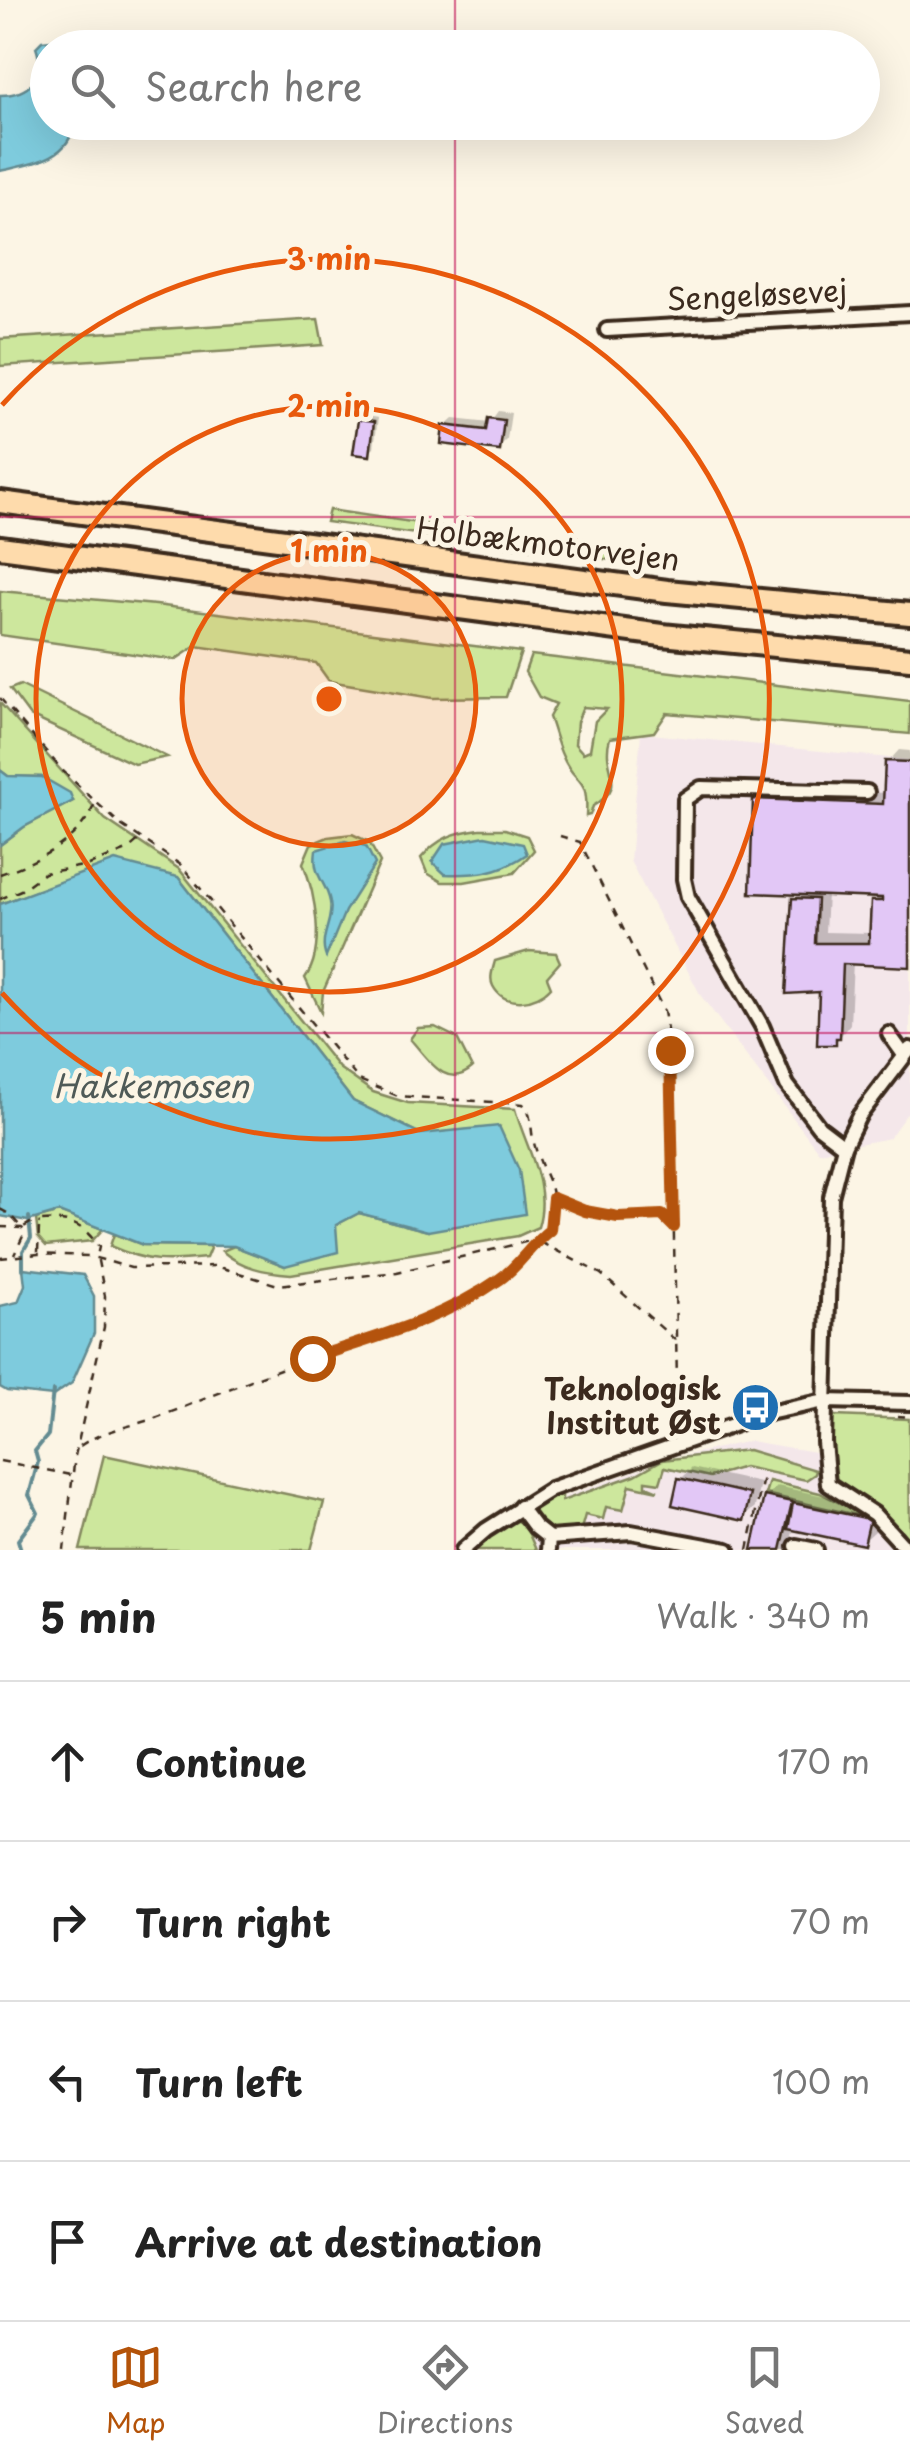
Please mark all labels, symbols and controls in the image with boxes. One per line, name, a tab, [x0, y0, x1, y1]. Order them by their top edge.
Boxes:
search box	[30, 30, 880, 140]
text: Search here	[145, 57, 362, 114]
icon: search	[65, 58, 120, 113]
text: 3 min	[287, 235, 371, 280]
street label: Sengeløsevej	[665, 266, 848, 321]
text: 2 min	[287, 382, 371, 427]
street label: Holbækmotorvejen	[414, 504, 683, 581]
text: 1 min	[290, 527, 368, 572]
centre of rings	[311, 681, 347, 717]
route end	[648, 1028, 694, 1074]
water label: Hakkemosen	[54, 1061, 250, 1109]
route start	[290, 1336, 336, 1382]
place label: Teknologisk Institut Øst	[544, 1365, 721, 1444]
bus stop icon: Teknologisk Institut Øst	[730, 1381, 782, 1433]
text: 5 min	[40, 1584, 157, 1647]
text: Walk · 340 m	[657, 1591, 870, 1639]
text: Continue	[135, 1733, 306, 1790]
icon: ahead	[40, 1734, 95, 1789]
text: 170 m	[777, 1737, 870, 1785]
text: Turn right	[135, 1893, 331, 1950]
icon: right	[40, 1894, 95, 1949]
text: 70 m	[790, 1897, 870, 1945]
text: Turn left	[135, 2053, 303, 2110]
icon: left	[40, 2054, 95, 2109]
text: 100 m	[772, 2057, 870, 2105]
text: Arrive at destination	[135, 2213, 543, 2270]
icon: arrive	[40, 2214, 95, 2269]
tab: Map	[106, 2340, 166, 2443]
tab: Directions	[377, 2340, 513, 2443]
tab: Saved	[725, 2340, 804, 2443]

